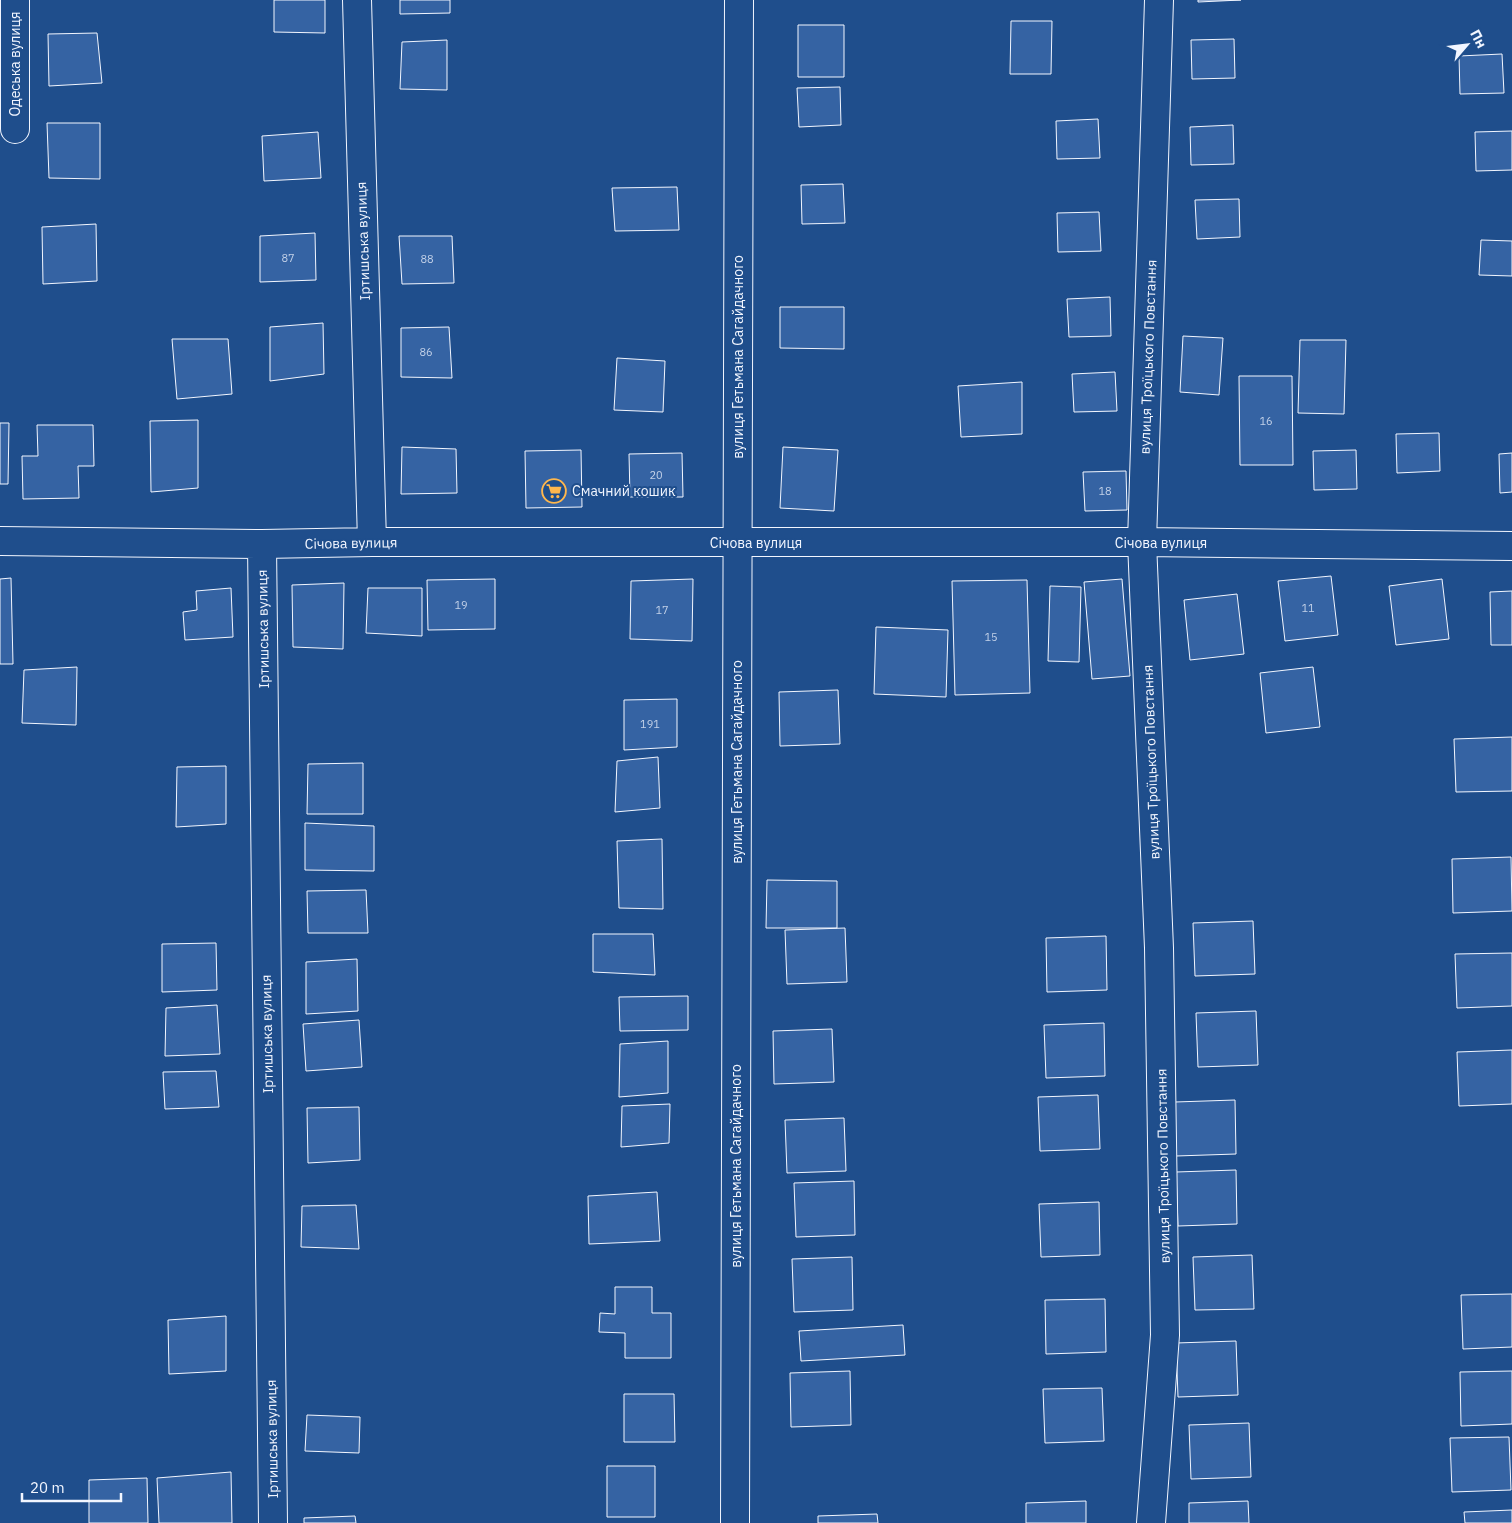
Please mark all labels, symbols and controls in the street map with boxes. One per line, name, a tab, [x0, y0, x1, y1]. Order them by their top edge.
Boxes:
street label: Одеська вулиця	[6, 12, 24, 116]
north arrow	[1442, 20, 1492, 70]
text: Пн	[1466, 27, 1491, 51]
street label: Іртишська вулиця	[352, 181, 374, 301]
house number: 87	[281, 251, 295, 265]
house number: 88	[420, 252, 434, 266]
street label: вулиця Гетьмана Сагайдачного	[729, 255, 747, 459]
street label: вулиця Троїцького Повстання	[1136, 259, 1160, 455]
house number: 86	[419, 345, 433, 359]
house number: 16	[1259, 414, 1273, 428]
house number: 20	[649, 468, 663, 482]
supermarket icon: Смачний кошик	[541, 478, 567, 504]
place label: Смачний кошик	[572, 482, 676, 500]
house number: 18	[1098, 484, 1112, 498]
street label: Січова вулиця	[305, 533, 397, 553]
street label: Січова вулиця	[710, 534, 802, 552]
street label: Січова вулиця	[1115, 534, 1207, 552]
street label: Іртишська вулиця	[253, 569, 273, 689]
house number: 19	[454, 598, 468, 612]
house number: 11	[1301, 601, 1315, 615]
house number: 17	[655, 603, 669, 617]
house number: 15	[984, 630, 998, 644]
street label: вулиця Гетьмана Сагайдачного	[728, 660, 746, 864]
street label: вулиця Троїцького Повстання	[1139, 664, 1163, 860]
house number: 191	[640, 717, 660, 731]
street label: Іртишська вулиця	[257, 974, 277, 1094]
street label: вулиця Гетьмана Сагайдачного	[727, 1064, 745, 1268]
street label: вулиця Троїцького Повстання	[1152, 1068, 1174, 1264]
street label: Іртишська вулиця	[262, 1379, 282, 1499]
scale bar	[22, 1470, 121, 1502]
text: 20 m	[30, 1478, 65, 1497]

